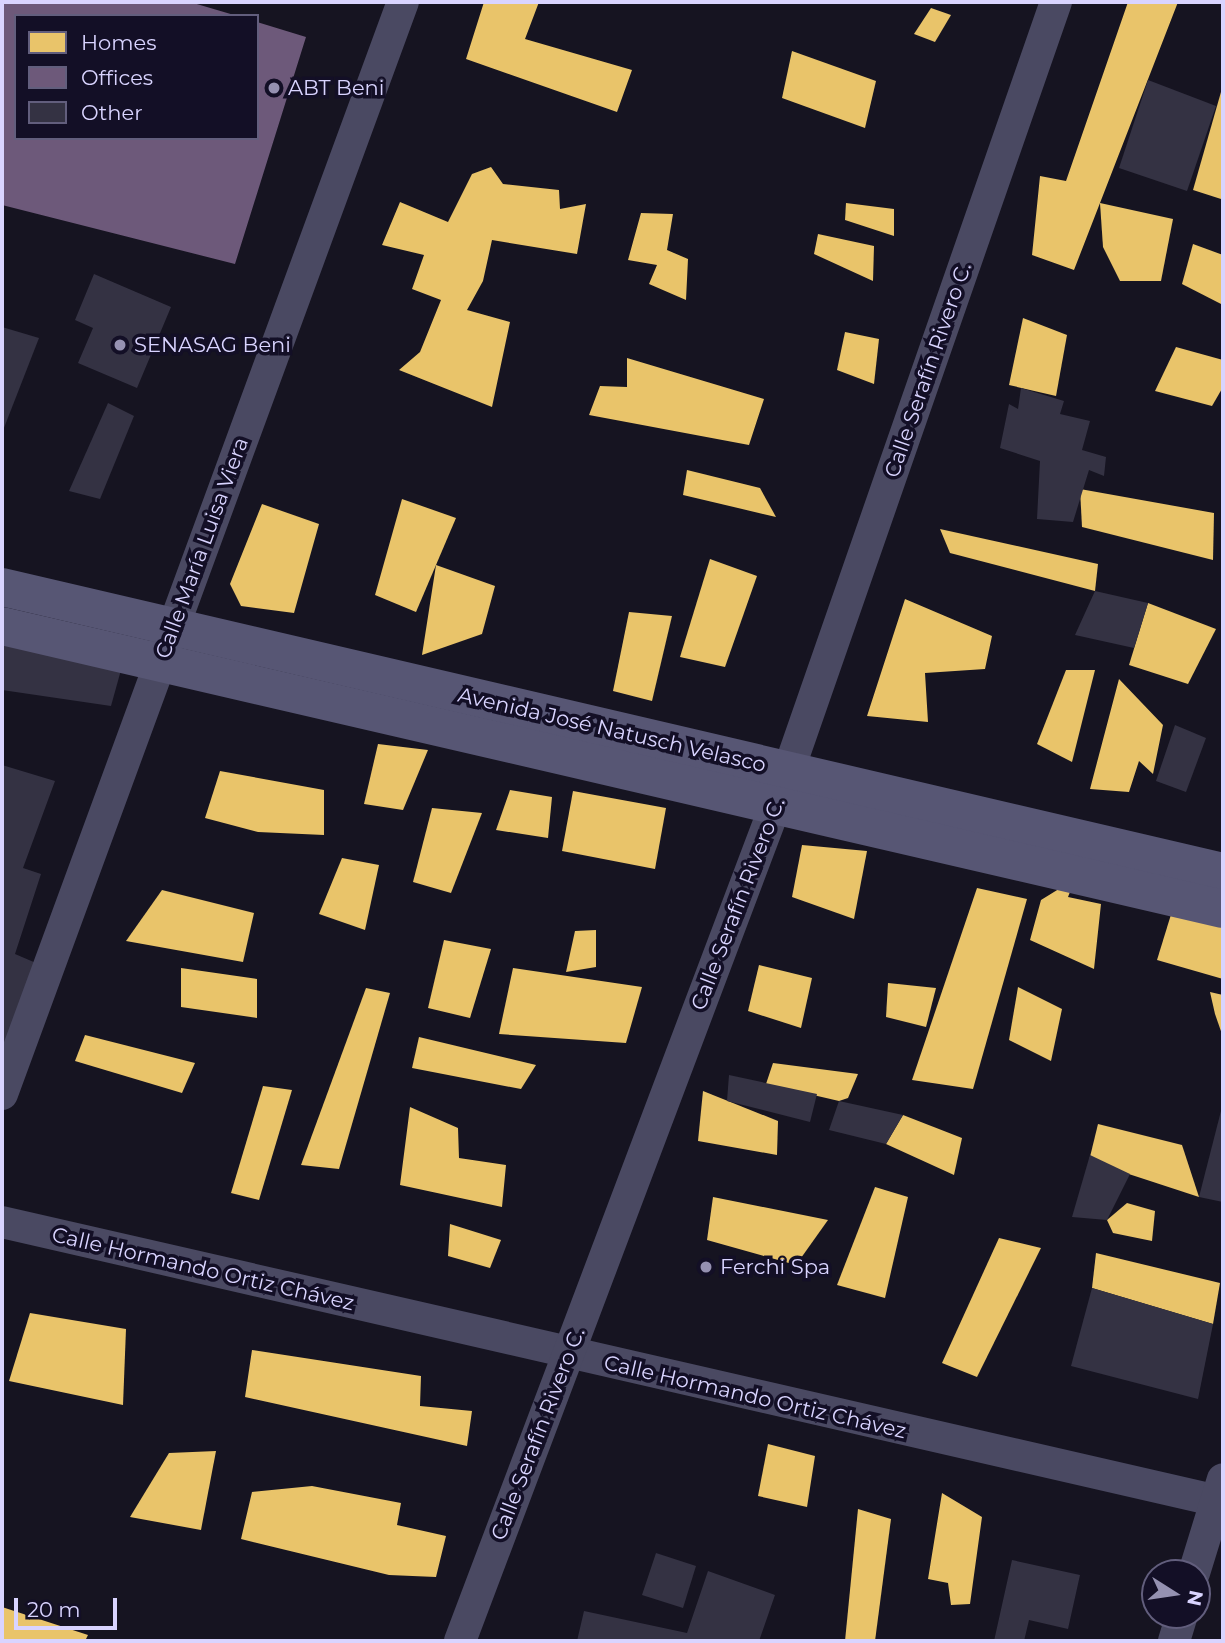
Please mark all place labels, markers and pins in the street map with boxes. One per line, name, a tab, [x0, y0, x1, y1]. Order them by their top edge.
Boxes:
place label: ABT Beni	[288, 75, 384, 101]
marker: ABT Beni	[266, 80, 282, 96]
place label: SENASAG Beni	[134, 332, 291, 358]
marker: SENASAG Beni	[112, 337, 128, 353]
place label: Ferchi Spa	[720, 1254, 830, 1280]
marker: Ferchi Spa	[698, 1259, 714, 1275]

